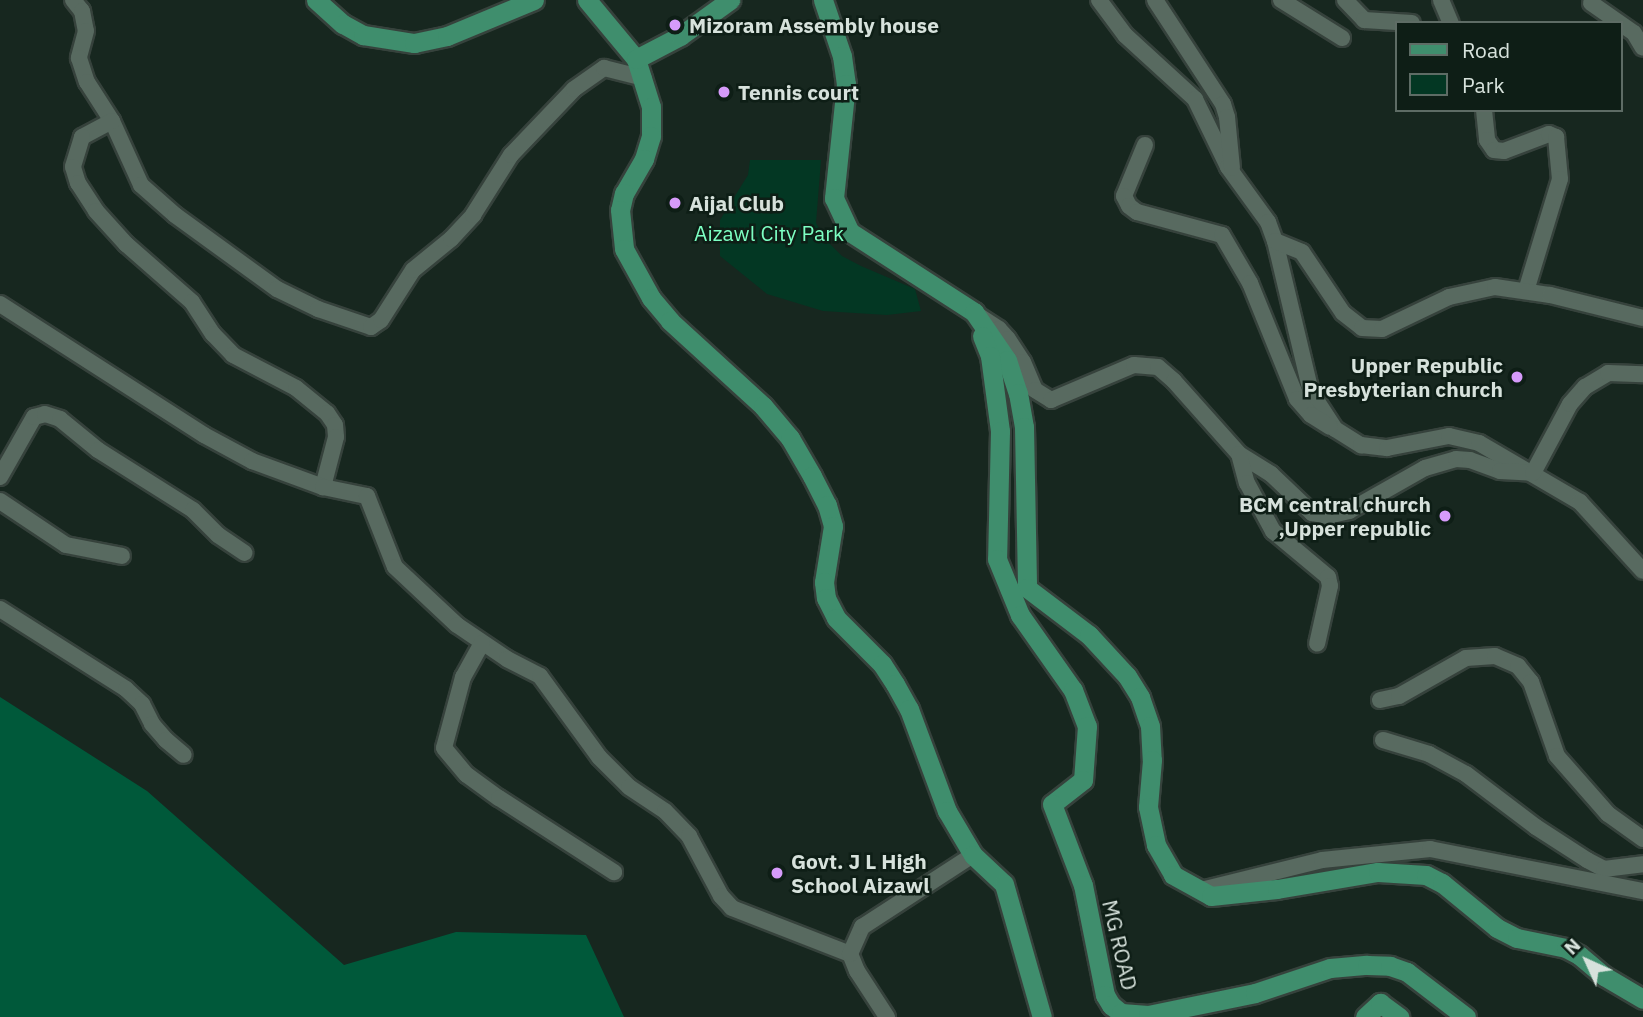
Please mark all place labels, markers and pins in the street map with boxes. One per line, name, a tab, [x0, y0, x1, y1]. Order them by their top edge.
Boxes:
place label: Mizoram Assembly house	[689, 12, 939, 38]
marker: Mizoram Assembly house	[667, 17, 683, 33]
place label: Tennis court	[738, 79, 859, 105]
marker: Tennis court	[716, 84, 732, 100]
place label: Aijal Club	[689, 190, 784, 216]
marker: Aijal Club	[667, 195, 683, 211]
place label: Upper Republic Presbyterian church	[1304, 352, 1503, 402]
marker: Upper Republic Presbyterian church	[1509, 369, 1525, 385]
place label: BCM central church ,Upper republic	[1239, 491, 1431, 541]
marker: BCM central church ,Upper republic	[1437, 508, 1453, 524]
place label: Govt. J L High School Aizawl	[791, 848, 930, 898]
marker: Govt. J L High School Aizawl	[769, 865, 785, 881]

